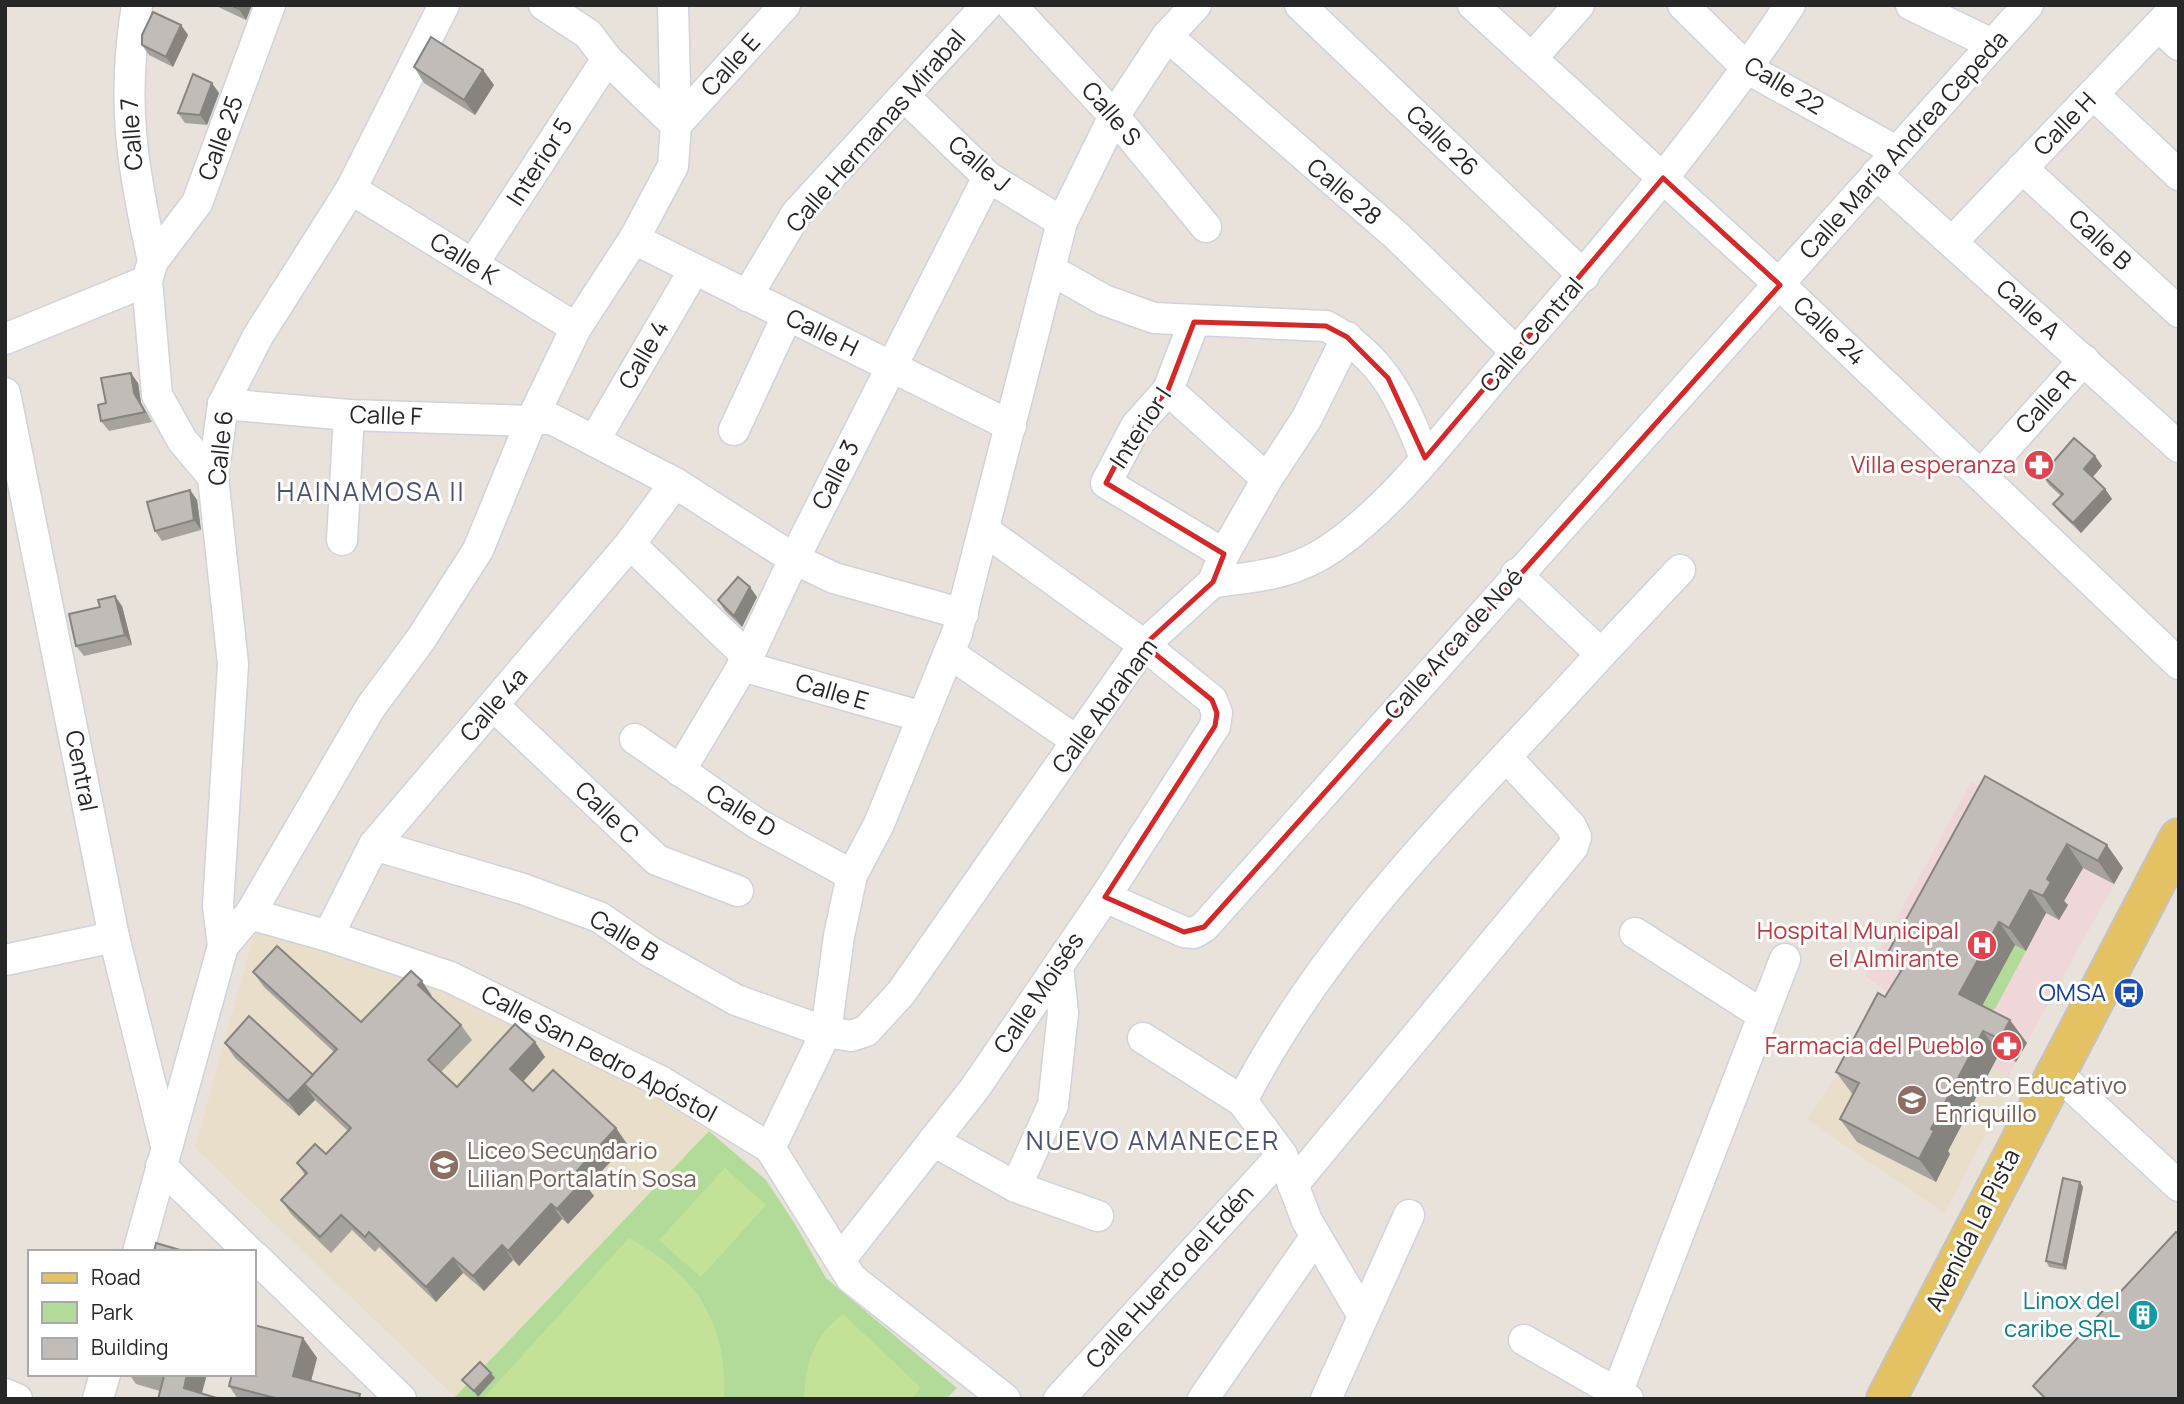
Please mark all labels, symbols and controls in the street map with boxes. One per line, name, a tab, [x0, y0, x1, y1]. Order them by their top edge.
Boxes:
street label: Calle Hermanas Mirabal	[778, 22, 972, 238]
street label: Calle María Andrea Cepeda	[1791, 23, 2015, 265]
street label: Calle E	[693, 25, 767, 103]
street label: Calle 22	[1739, 48, 1831, 121]
street label: Calle S	[1075, 74, 1149, 152]
street label: Calle H	[2025, 84, 2103, 162]
street label: Calle 25	[189, 90, 250, 185]
street label: Calle 7	[112, 97, 149, 171]
street label: Calle 26	[1400, 97, 1487, 183]
street label: Interior 5	[498, 111, 579, 212]
street label: Calle J	[942, 127, 1018, 199]
street label: Calle 28	[1301, 150, 1389, 232]
street label: Calle B	[2062, 201, 2140, 277]
street label: Calle K	[424, 224, 506, 292]
street label: Calle Central	[1472, 269, 1590, 399]
street label: Calle A	[1990, 271, 2068, 346]
street label: Calle 24	[1787, 288, 1873, 372]
street label: Calle H	[781, 300, 864, 363]
street label: Calle 4	[610, 314, 676, 395]
street label: Calle R	[2007, 362, 2082, 440]
street label: Interior I	[1101, 380, 1178, 474]
street label: Calle F	[349, 397, 423, 432]
street label: Calle 6	[199, 409, 240, 487]
street label: Calle 3	[803, 434, 866, 515]
place label: Villa esperanza	[1851, 447, 2016, 480]
pharmacy icon: Villa esperanza	[2022, 448, 2056, 482]
district label: HAINAMOSA II	[276, 473, 466, 509]
street label: Calle Arca de Noé	[1376, 560, 1530, 726]
street label: Calle Abraham	[1044, 631, 1164, 779]
street label: Calle 4a	[452, 660, 534, 748]
street label: Calle E	[792, 664, 873, 717]
street label: Central	[58, 727, 106, 814]
street label: Calle C	[569, 773, 647, 851]
street label: Calle D	[701, 775, 783, 844]
street label: Calle B	[584, 901, 666, 968]
place label: Hospital Municipal el Almirante	[1757, 913, 1959, 974]
street label: Calle Moisés	[985, 925, 1091, 1059]
hospital icon: Hospital Municipal el Almirante	[1965, 928, 1999, 962]
place label: OMSA	[2038, 975, 2106, 1008]
street label: Calle San Pedro Apóstol	[476, 976, 723, 1129]
bus stop icon: OMSA	[2112, 976, 2146, 1010]
place label: Farmacia del Pueblo	[1765, 1028, 1984, 1061]
pharmacy icon: Farmacia del Pueblo	[1990, 1029, 2024, 1063]
place label: Centro Educativo Enriquillo	[1935, 1068, 2127, 1129]
school or university icon: Centro Educativo Enriquillo	[1895, 1083, 1929, 1117]
district label: NUEVO AMANECER	[1026, 1122, 1280, 1158]
place label: Liceo Secundario Lilian Portalatín Sosa	[467, 1133, 697, 1194]
street label: Avenida La Pista	[1917, 1143, 2027, 1316]
school or university icon: Liceo Secundario Lilian Portalatín Sosa	[427, 1148, 461, 1182]
street label: Calle Huerto del Edén	[1077, 1177, 1260, 1375]
legend	[28, 1250, 256, 1376]
text: Road	[91, 1263, 141, 1291]
place label: Linox del caribe SRL	[2004, 1283, 2120, 1344]
text: Park	[91, 1298, 133, 1326]
building icon: Linox del caribe SRL	[2126, 1298, 2160, 1332]
text: Building	[91, 1333, 168, 1361]

